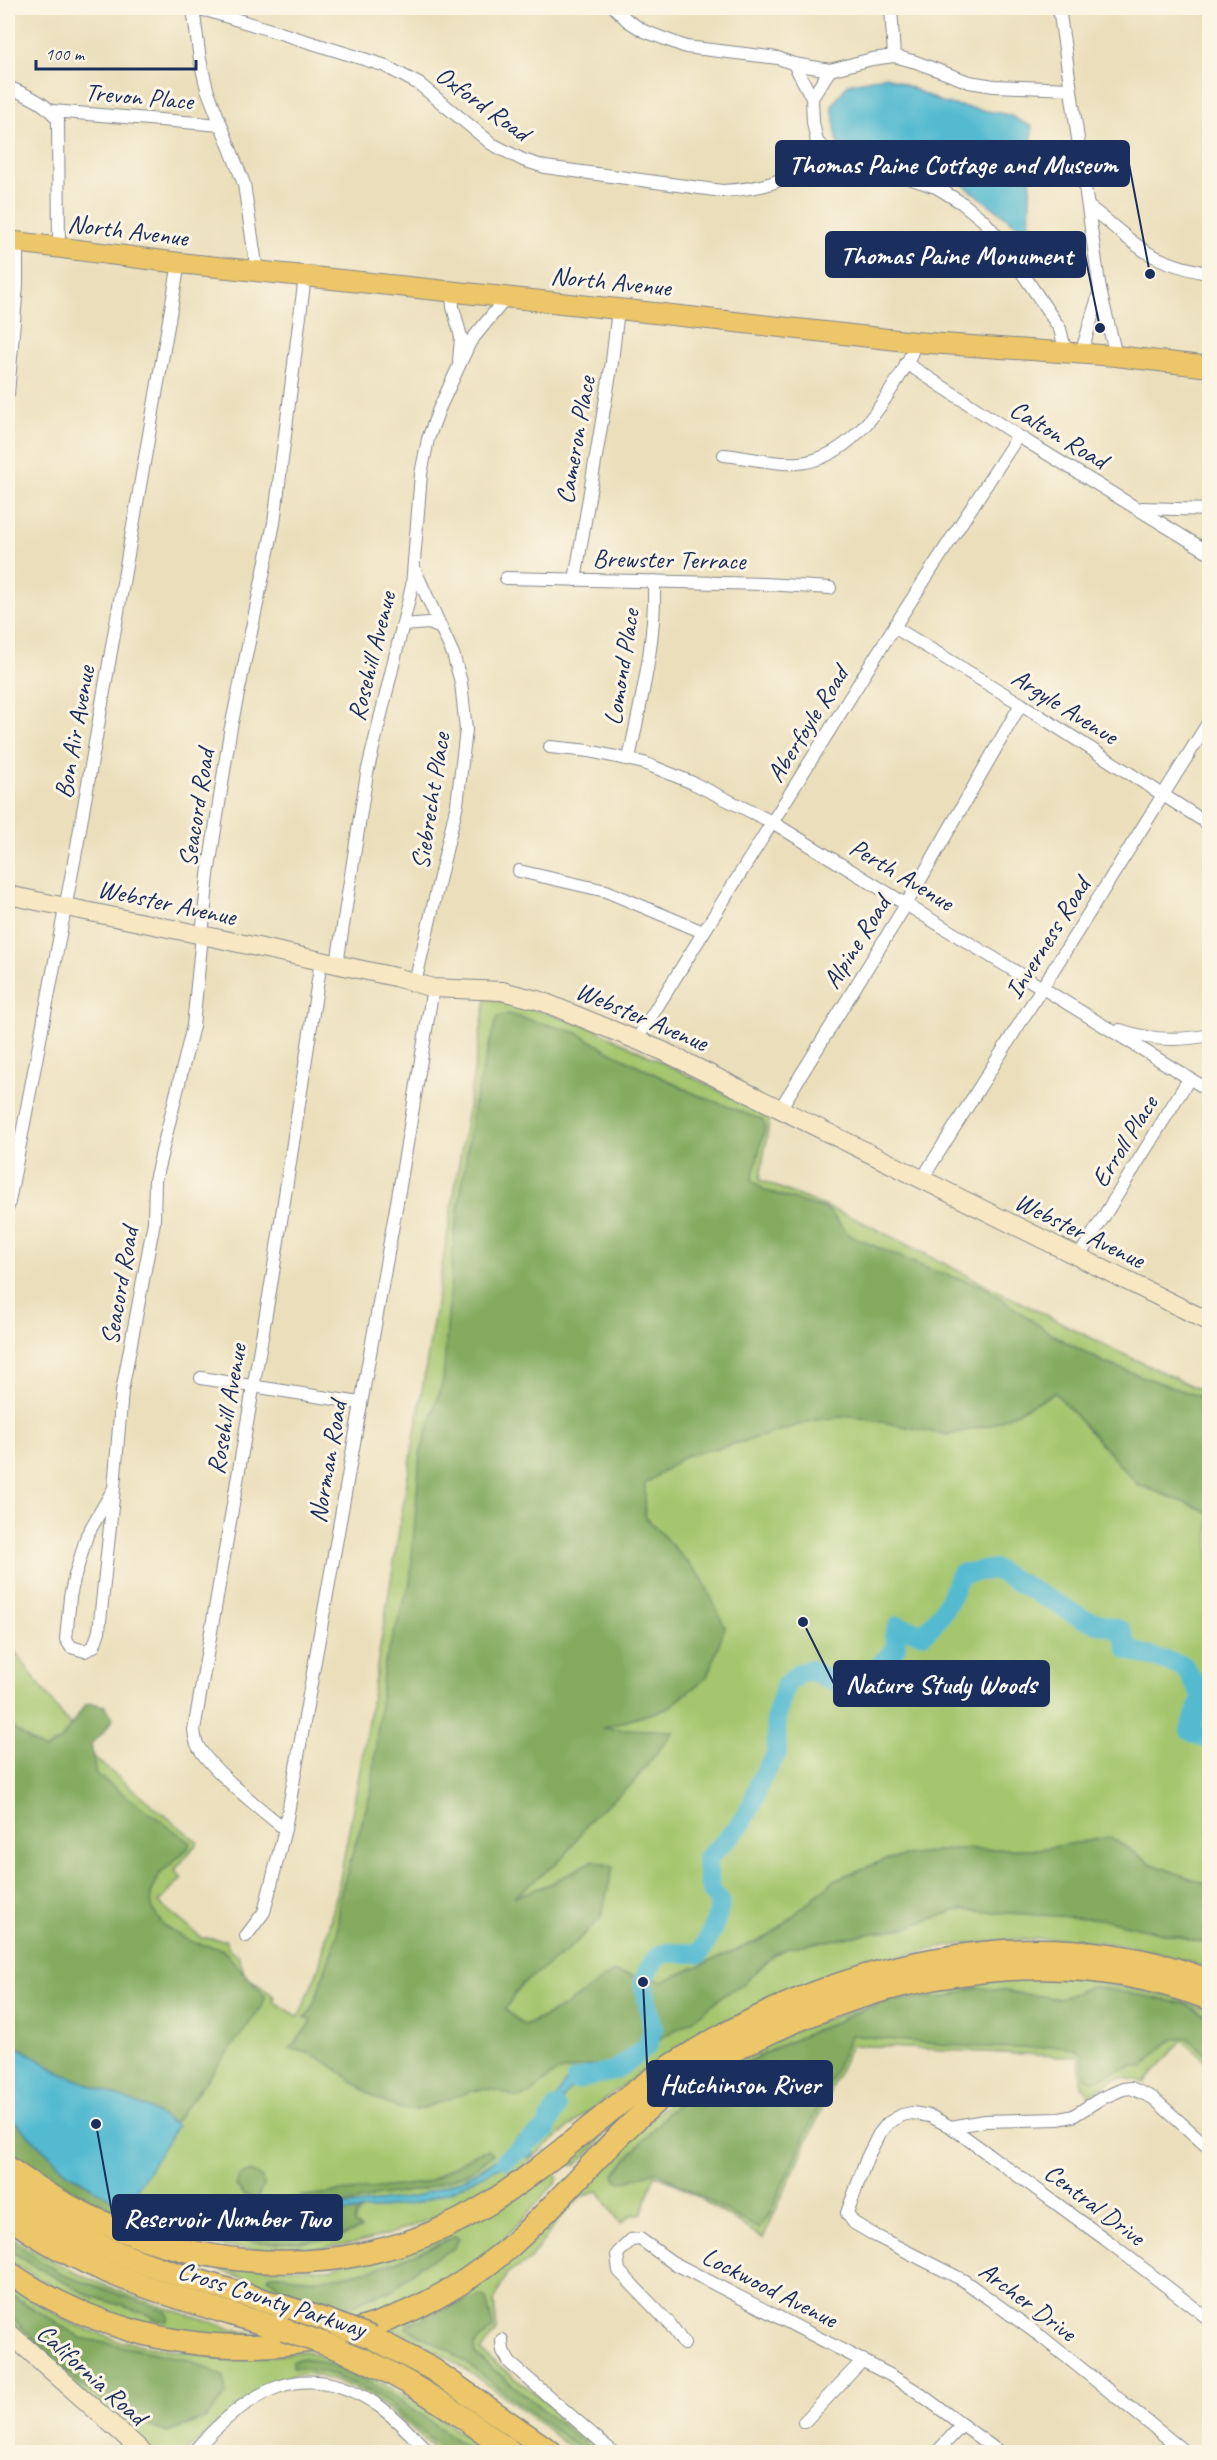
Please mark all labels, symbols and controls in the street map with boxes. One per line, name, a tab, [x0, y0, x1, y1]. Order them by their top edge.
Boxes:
scale bar	[36, 33, 196, 71]
text: 100 m	[45, 43, 86, 65]
street label: Oxford Road	[429, 58, 540, 151]
street label: Trevon Place	[84, 75, 197, 118]
callout: Thomas Paine Cottage and Museum	[776, 141, 1129, 186]
text: Thomas Paine Cottage and Museum	[789, 147, 1119, 181]
street label: North Avenue	[66, 207, 191, 254]
callout: Thomas Paine Monument	[826, 232, 1085, 277]
text: Thomas Paine Monument	[840, 238, 1075, 272]
street label: North Avenue	[549, 259, 674, 304]
street label: Cameron Place	[548, 372, 603, 506]
street label: Calton Road	[1004, 392, 1117, 478]
street label: Brewster Terrace	[592, 542, 747, 577]
street label: Rosehill Avenue	[340, 587, 404, 724]
street label: Lomond Place	[596, 604, 647, 728]
street label: Aberfoyle Road	[759, 657, 858, 788]
street label: Argyle Avenue	[1005, 661, 1126, 753]
street label: Bon Air Avenue	[47, 662, 103, 801]
street label: Siebrecht Place	[403, 729, 458, 872]
street label: Seacord Road	[171, 743, 223, 869]
street label: Perth Avenue	[844, 830, 961, 919]
street label: Inverness Road	[997, 868, 1100, 1005]
street label: Webster Avenue	[95, 872, 240, 934]
street label: Alpine Road	[815, 887, 900, 995]
street label: Webster Avenue	[571, 974, 714, 1060]
street label: Erroll Place	[1083, 1088, 1166, 1193]
street label: Webster Avenue	[1010, 1185, 1151, 1277]
street label: Seacord Road	[93, 1221, 147, 1347]
street label: Rosehill Avenue	[199, 1340, 254, 1477]
street label: Norman Road	[301, 1395, 355, 1525]
callout: Nature Study Woods	[834, 1661, 1049, 1706]
text: Nature Study Woods	[845, 1667, 1039, 1701]
callout: Hutchinson River	[648, 2061, 832, 2106]
text: Hutchinson River	[660, 2067, 823, 2101]
street label: Central Drive	[1038, 2156, 1154, 2255]
callout: Reservoir Number Two	[113, 2195, 342, 2240]
text: Reservoir Number Two	[124, 2201, 333, 2235]
street label: Lockwood Avenue	[697, 2239, 844, 2336]
street label: Cross County Parkway	[174, 2254, 372, 2346]
street label: Archer Drive	[972, 2254, 1084, 2350]
street label: California Road	[30, 2316, 156, 2435]

